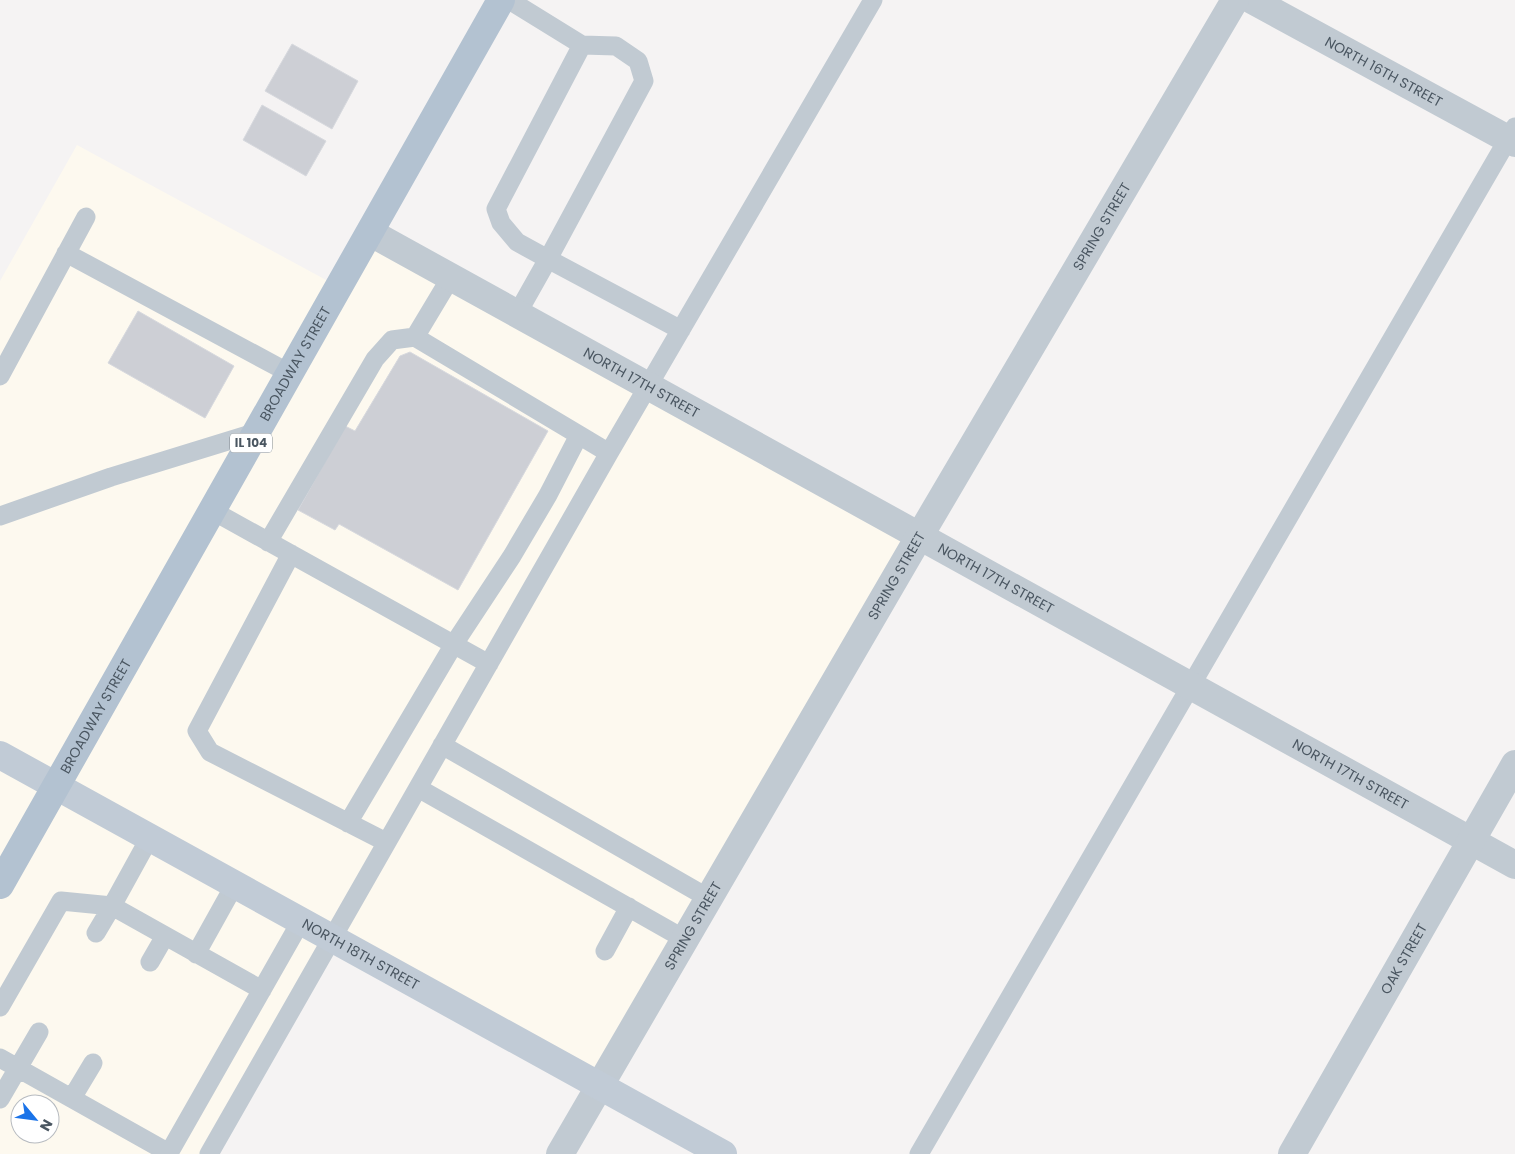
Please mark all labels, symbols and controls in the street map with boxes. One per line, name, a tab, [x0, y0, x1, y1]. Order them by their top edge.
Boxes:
street label: NORTH 16TH STREET	[1321, 32, 1447, 112]
street label: SPRING STREET	[1068, 178, 1136, 274]
street label: BROADWAY STREET	[255, 302, 336, 425]
street label: NORTH 17TH STREET	[580, 342, 704, 423]
road number: IL 104	[230, 433, 272, 452]
street label: SPRING STREET	[863, 528, 930, 624]
street label: NORTH 17TH STREET	[934, 538, 1058, 619]
street label: BROADWAY STREET	[55, 655, 136, 777]
street label: NORTH 17TH STREET	[1289, 734, 1413, 814]
street label: SPRING STREET	[659, 878, 727, 974]
street label: NORTH 18TH STREET	[299, 914, 423, 995]
street label: OAK STREET	[1375, 919, 1432, 998]
north arrow	[10, 1094, 60, 1144]
text: N	[35, 1116, 58, 1135]

